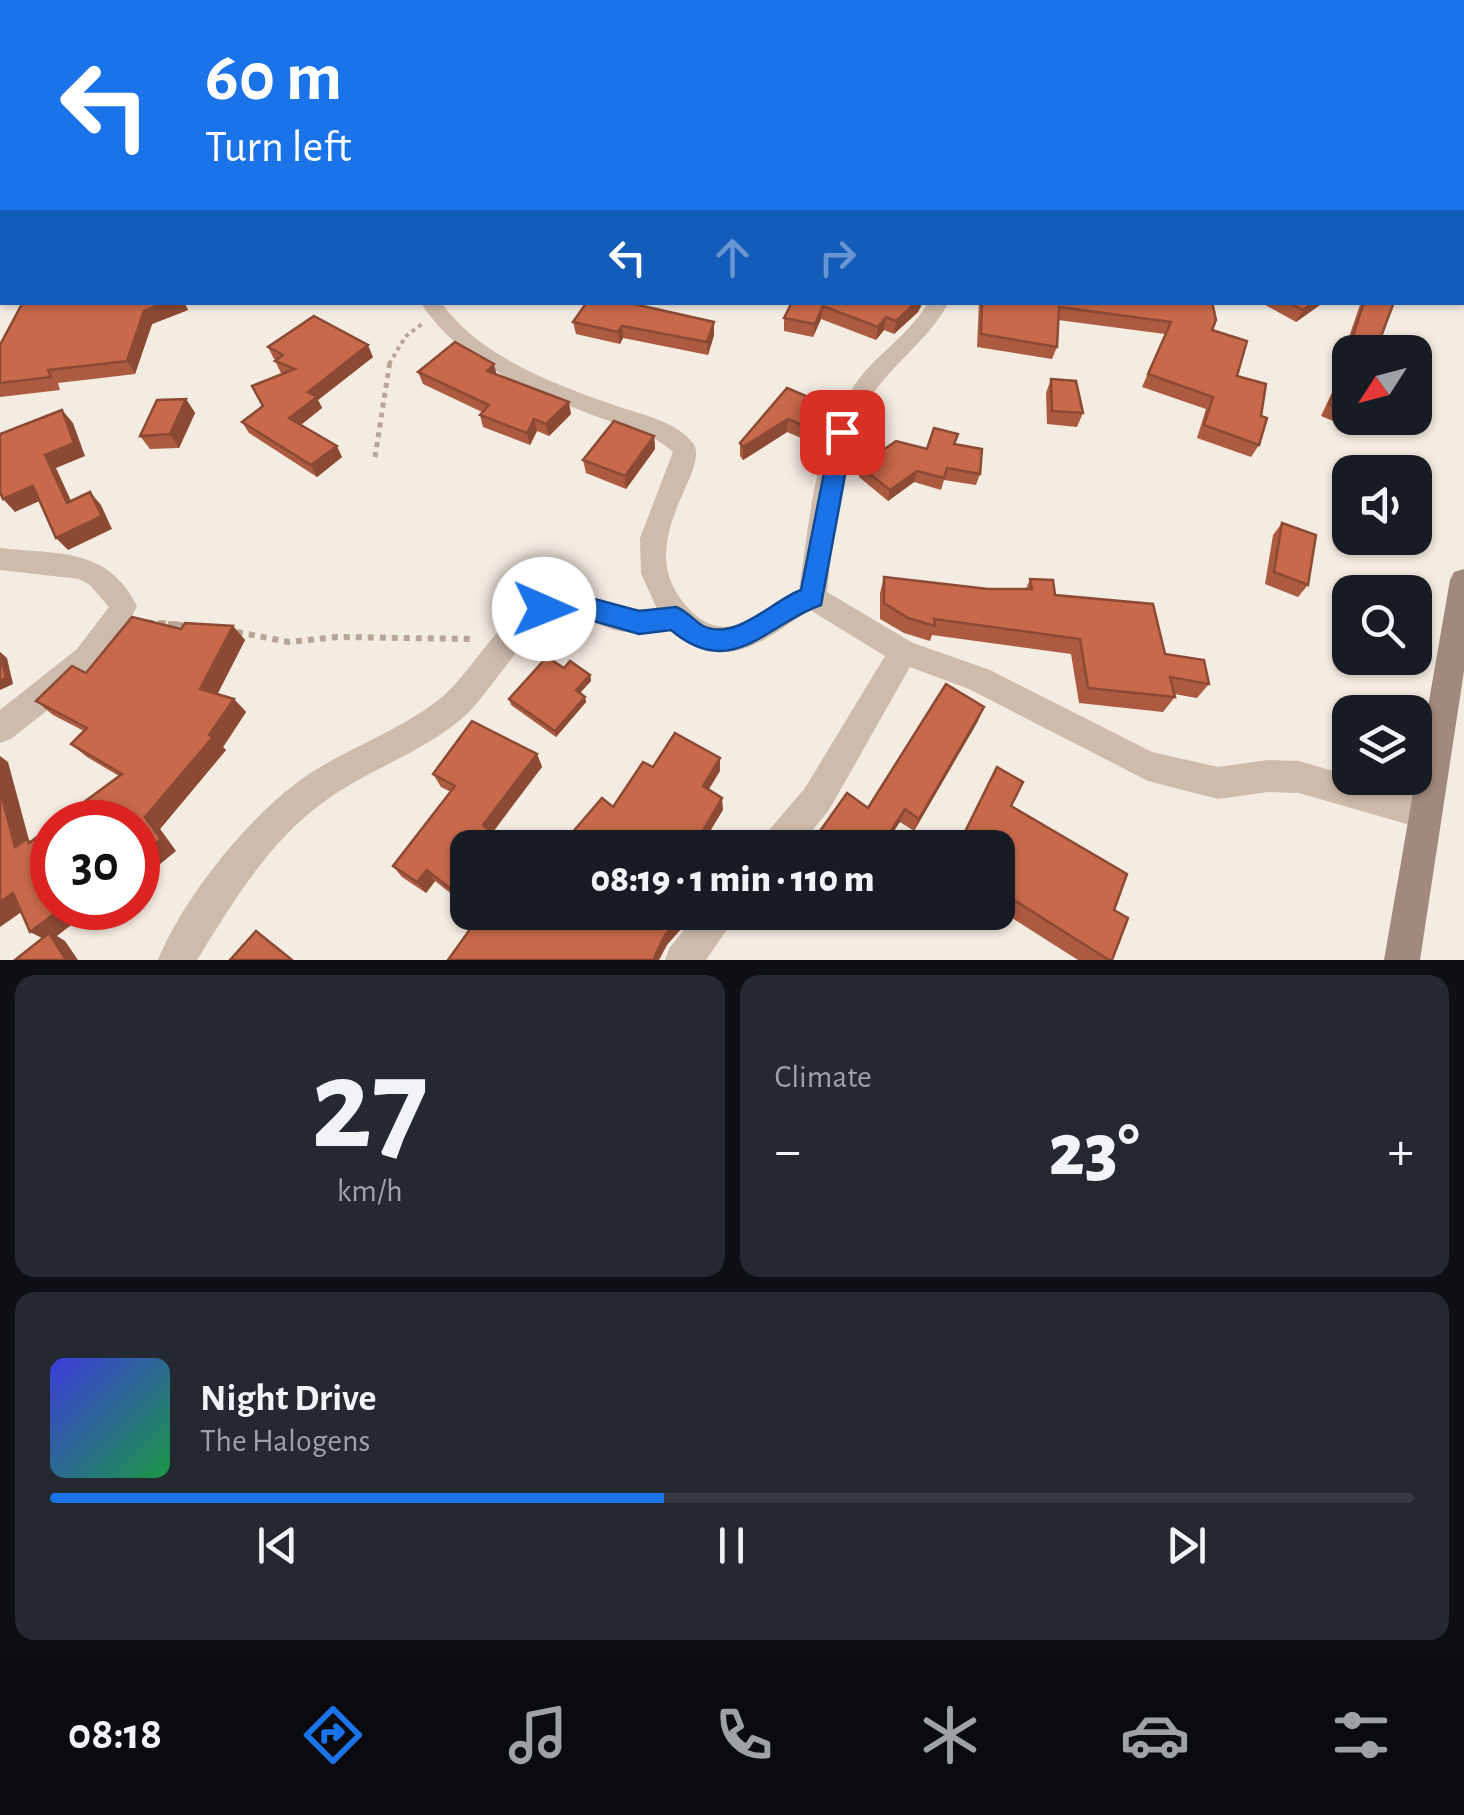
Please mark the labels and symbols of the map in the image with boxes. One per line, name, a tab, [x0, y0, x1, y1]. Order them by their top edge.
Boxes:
north arrow	[1332, 335, 1432, 435]
pin	[800, 390, 885, 475]
position arrow	[492, 557, 596, 661]
speed limit sign: 30	[30, 800, 160, 930]

